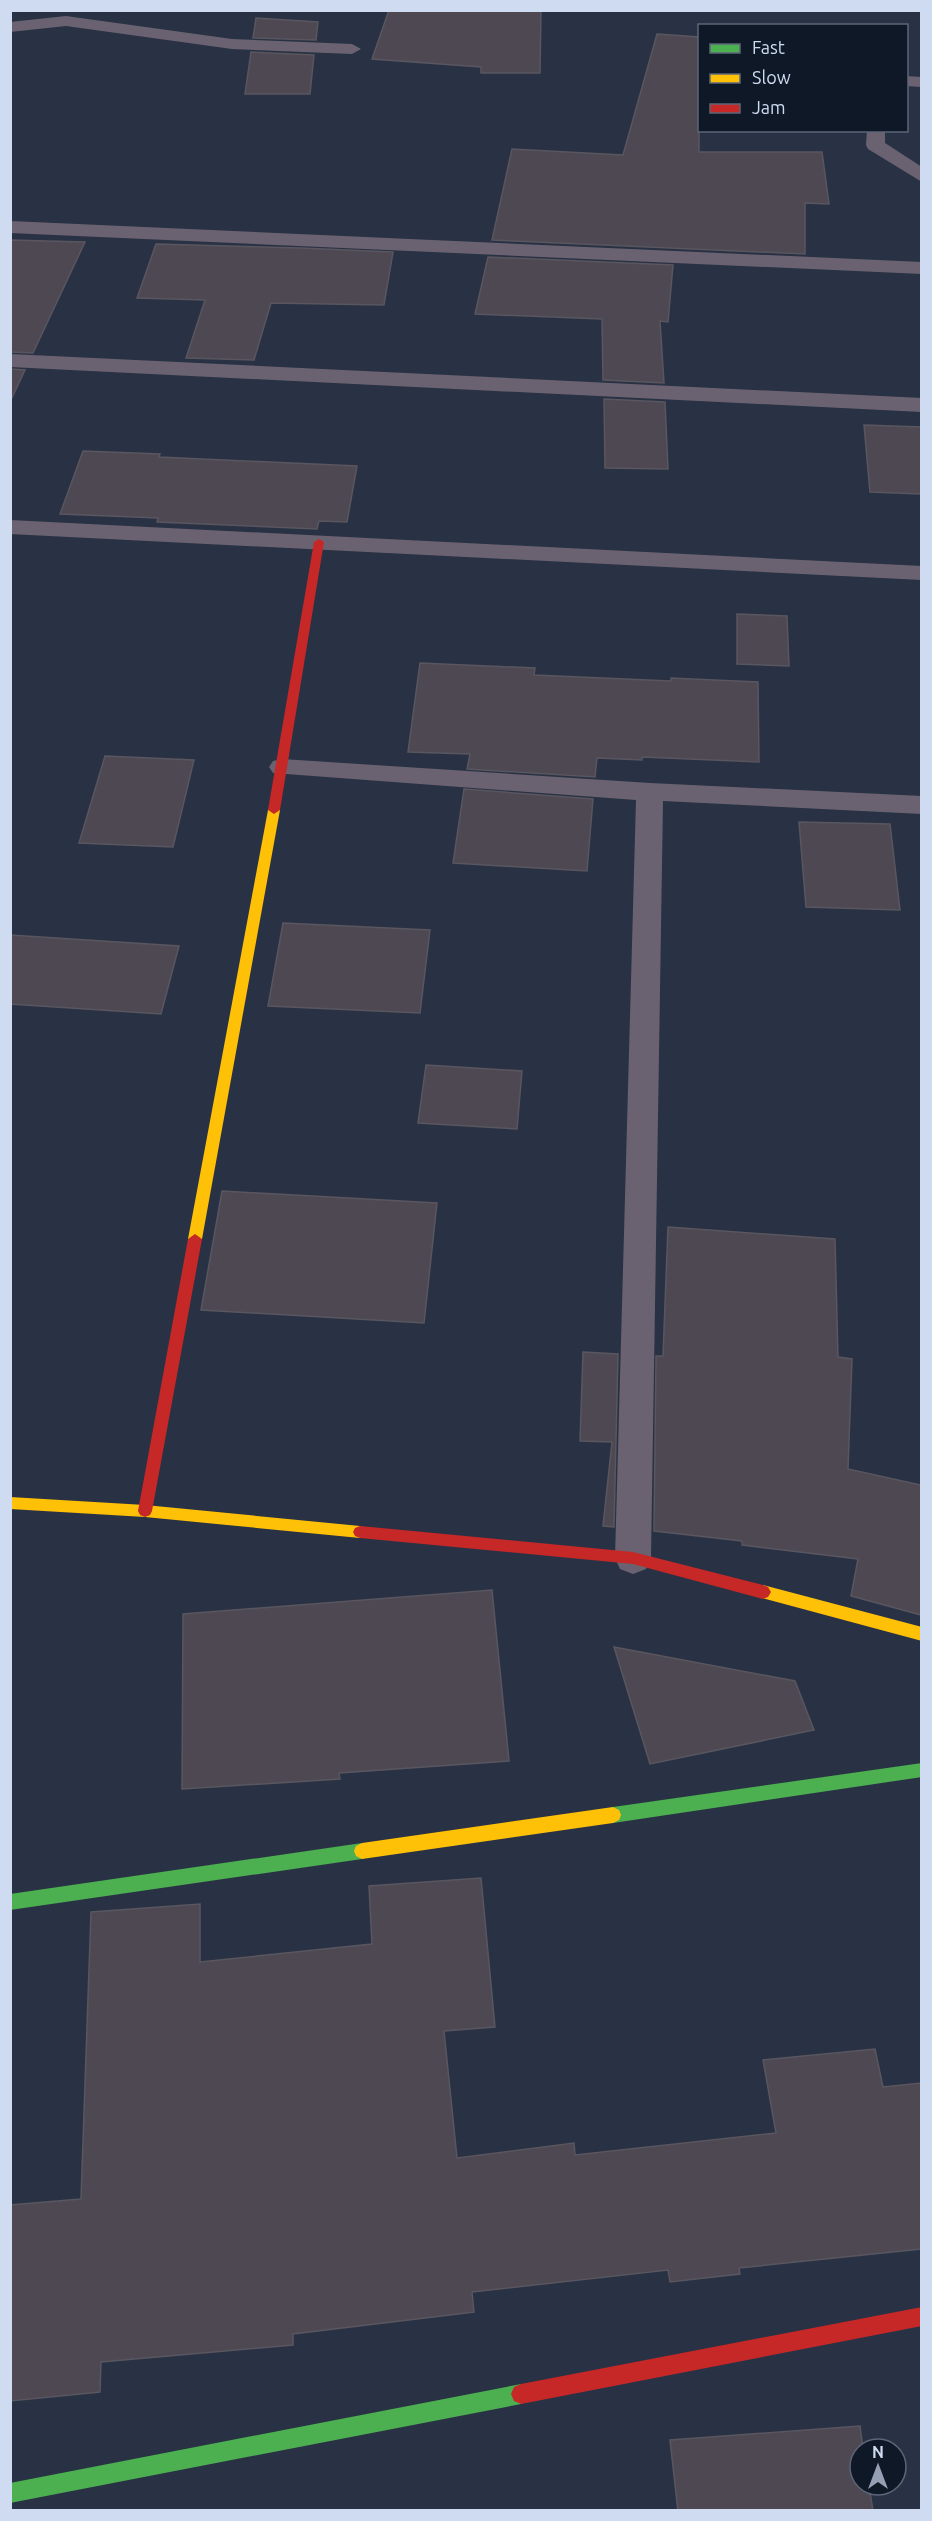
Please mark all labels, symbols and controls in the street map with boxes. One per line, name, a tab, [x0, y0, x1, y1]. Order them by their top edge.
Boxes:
legend	[698, 24, 908, 132]
text: Fast	[752, 37, 785, 57]
text: Slow	[752, 67, 791, 87]
text: Jam	[752, 97, 786, 117]
north arrow	[848, 2437, 908, 2497]
text: N	[872, 2443, 884, 2461]

